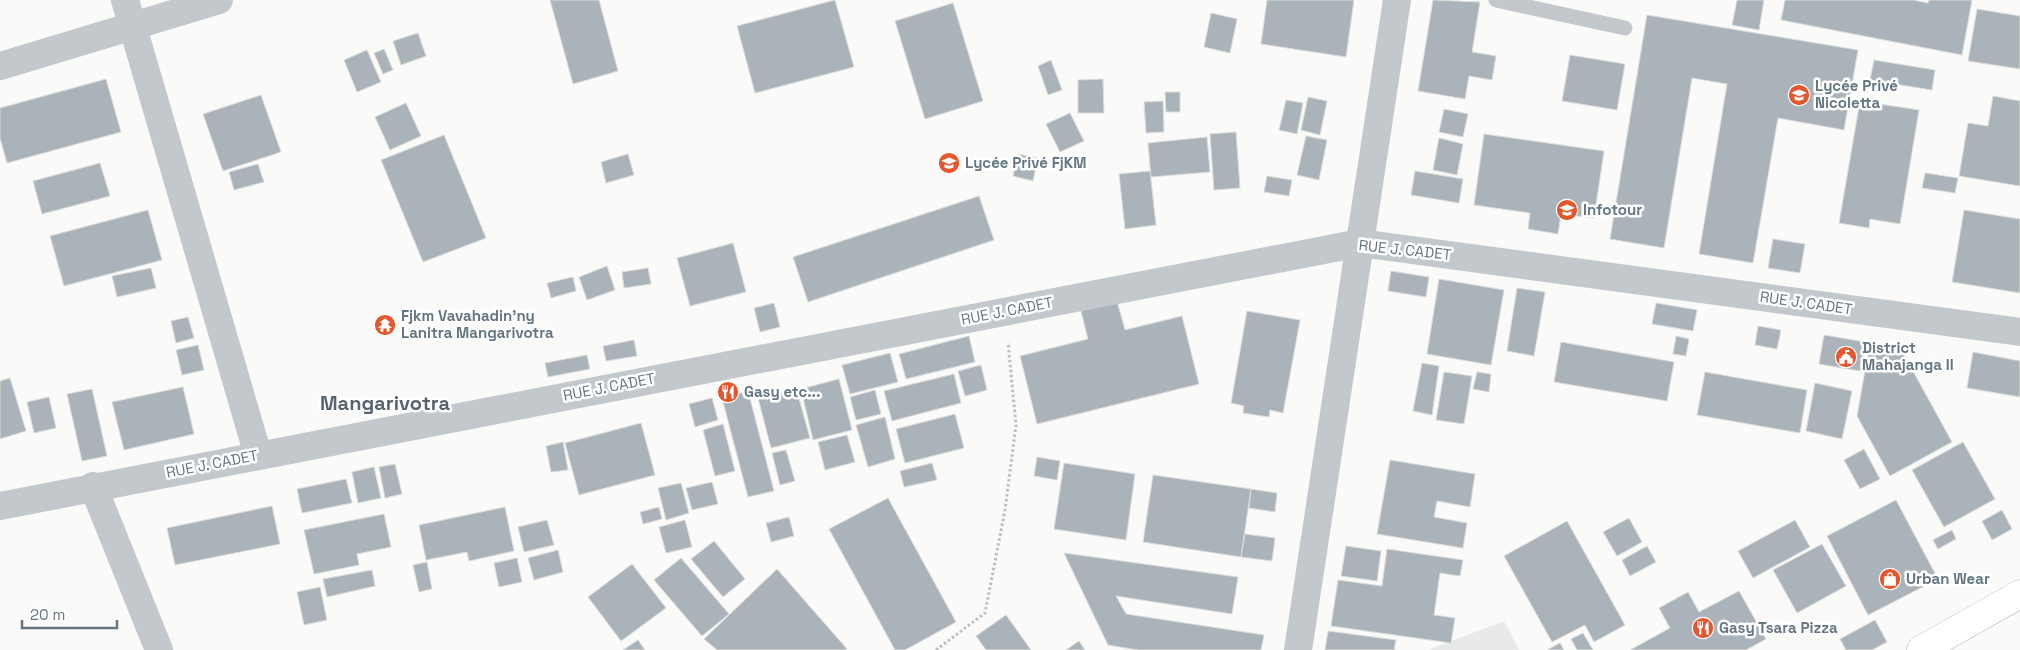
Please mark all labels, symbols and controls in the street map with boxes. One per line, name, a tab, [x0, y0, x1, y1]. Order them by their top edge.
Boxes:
place label: Lycée Privé Nicoletta	[1815, 76, 1898, 112]
school or university icon: Lycée Privé Nicoletta	[1787, 83, 1811, 107]
school or university icon: Lycée Privé FjKM	[937, 151, 961, 175]
place label: Lycée Privé FjKM	[965, 153, 1086, 172]
school or university icon: Infotour	[1555, 198, 1579, 222]
place label: Infotour	[1583, 200, 1642, 219]
street label: RUE J. CADET	[1358, 235, 1453, 264]
street label: RUE J. CADET	[1759, 287, 1854, 318]
street label: RUE J. CADET	[959, 292, 1055, 329]
place label: Fjkm Vavahadin'ny Lanitra Mangarivotra	[401, 306, 554, 342]
temple icon: Fjkm Vavahadin'ny Lanitra Mangarivotra	[373, 313, 397, 337]
place label: District Mahajanga II	[1862, 338, 1954, 374]
public building icon: District Mahajanga II	[1834, 345, 1858, 369]
street label: RUE J. CADET	[561, 368, 657, 405]
restaurant icon: Gasy etc...	[716, 380, 740, 404]
place label: Gasy etc...	[744, 382, 821, 401]
district label: Mangarivotra	[320, 390, 450, 416]
street label: RUE J. CADET	[164, 445, 260, 482]
shop icon: Urban Wear	[1878, 567, 1902, 591]
place label: Urban Wear	[1906, 569, 1990, 588]
scale bar	[22, 598, 118, 630]
text: 20 m	[30, 605, 65, 624]
restaurant icon: Gasy Tsara Pizza	[1691, 616, 1715, 640]
place label: Gasy Tsara Pizza	[1719, 618, 1838, 637]

